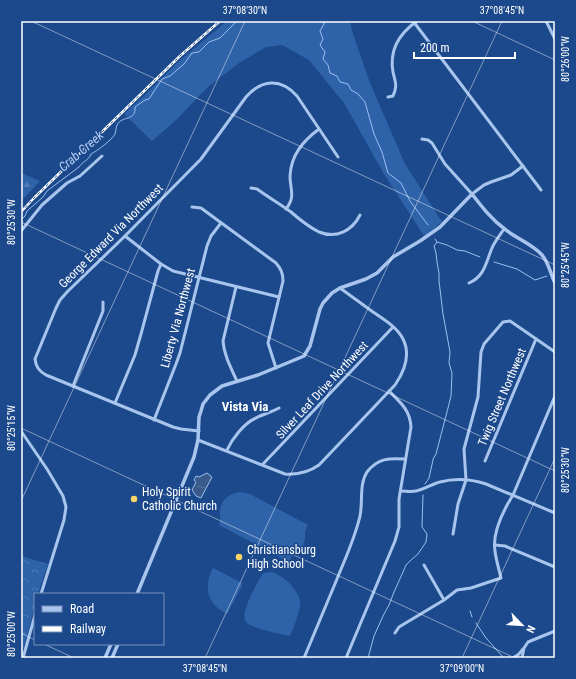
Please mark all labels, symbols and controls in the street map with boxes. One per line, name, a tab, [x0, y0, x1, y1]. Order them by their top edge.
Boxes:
text: 37°08'30"N	[223, 5, 267, 16]
text: 37°08'45"N	[480, 5, 524, 16]
scale bar	[414, 34, 515, 60]
text: 80°26'00"W	[560, 36, 571, 82]
text: 200 m	[420, 41, 450, 55]
water label: Crab Creek	[56, 127, 107, 174]
street label: George Edward Via Northwest	[56, 181, 166, 291]
text: 80°25'30"W	[6, 199, 17, 245]
text: 80°25'45"W	[560, 242, 571, 288]
street label: Liberty Via Northwest	[158, 266, 198, 369]
street label: Silver Leaf Drive Northwest	[273, 338, 371, 442]
street label: Twig Street Northwest	[475, 345, 529, 448]
district label: Vista Via	[222, 399, 268, 414]
text: 80°25'15"W	[6, 405, 17, 451]
text: 80°25'30"W	[560, 447, 571, 493]
place label: Holy Spirit Catholic Church	[142, 485, 217, 513]
marker: Holy Spirit Catholic Church	[129, 494, 139, 504]
place label: Christiansburg High School	[247, 543, 316, 571]
marker: Christiansburg High School	[234, 552, 244, 562]
legend	[34, 593, 164, 645]
text: Road	[70, 602, 94, 616]
north arrow	[502, 605, 542, 645]
text: 80°25'00"W	[6, 611, 17, 657]
text: Railway	[70, 622, 106, 636]
text: N	[523, 623, 538, 635]
text: 37°08'45"N	[183, 663, 227, 674]
text: 37°09'00"N	[440, 663, 484, 674]

